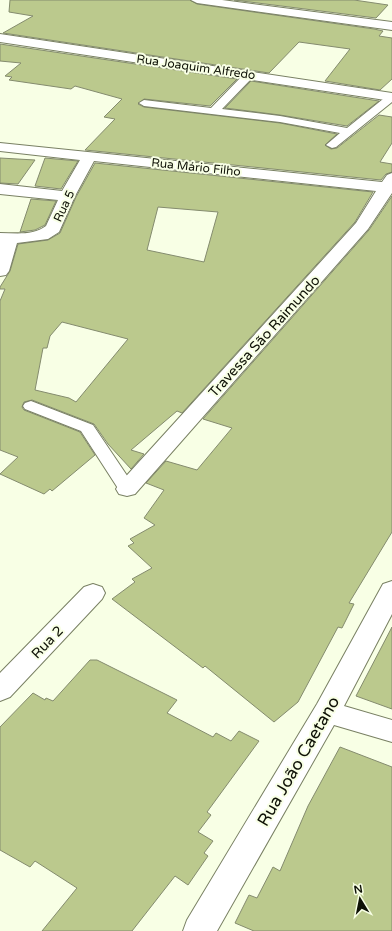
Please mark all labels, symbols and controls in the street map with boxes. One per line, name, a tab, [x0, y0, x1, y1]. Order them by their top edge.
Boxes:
street label: Rua Joaquim Alfredo	[136, 52, 256, 82]
street label: Rua Mário Filho	[151, 155, 241, 179]
street label: Rua 5	[51, 188, 77, 224]
street label: Travessa São Raimundo	[205, 272, 324, 401]
street label: Rua 2	[28, 622, 67, 662]
street label: Rua João Caetano	[253, 692, 344, 830]
north arrow	[340, 879, 380, 919]
text: N	[353, 882, 364, 897]

